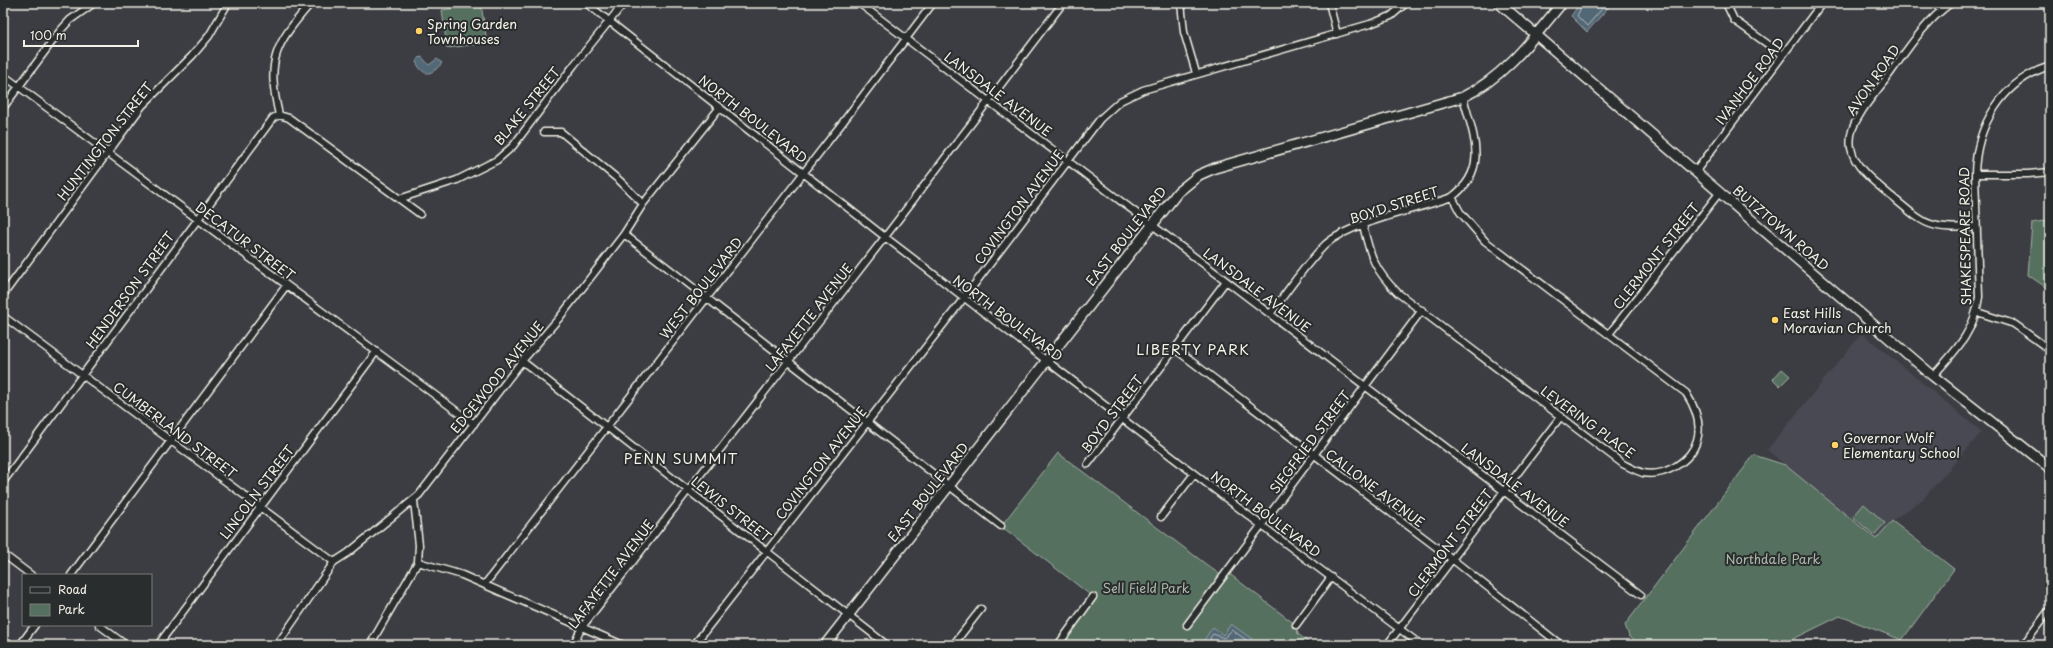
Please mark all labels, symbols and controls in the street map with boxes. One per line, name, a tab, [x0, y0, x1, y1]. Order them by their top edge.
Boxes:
place label: Spring Garden Townhouses	[427, 14, 517, 48]
scale bar	[24, 22, 138, 48]
text: 100 m	[30, 26, 67, 44]
marker: Spring Garden Townhouses	[414, 26, 424, 36]
street label: IVANHOE ROAD	[1711, 33, 1789, 128]
street label: AVON ROAD	[1841, 40, 1904, 119]
street label: LANSDALE AVENUE	[941, 47, 1056, 140]
street label: BLAKE STREET	[489, 62, 564, 149]
street label: NORTH BOULEVARD	[695, 70, 812, 167]
street label: HUNTINGTON STREET	[52, 77, 157, 204]
street label: COVINGTON AVENUE	[969, 145, 1068, 268]
street label: SHAKESPEARE ROAD	[1954, 167, 1975, 305]
street label: BOYD STREET	[1347, 181, 1441, 228]
street label: BUTZTOWN ROAD	[1729, 181, 1834, 275]
street label: EAST BOULEVARD	[1081, 182, 1170, 289]
street label: DECATUR STREET	[192, 197, 299, 284]
street label: CLERMONT STREET	[1608, 198, 1703, 313]
street label: HENDERSON STREET	[81, 227, 178, 352]
street label: WEST BOULEVARD	[655, 233, 746, 343]
street label: LANSDALE AVENUE	[1200, 243, 1315, 336]
street label: LAFAYETTE AVENUE	[760, 259, 857, 375]
street label: NORTH BOULEVARD	[949, 270, 1067, 365]
place label: East Hills Moravian Church	[1783, 303, 1892, 337]
marker: East Hills Moravian Church	[1770, 315, 1780, 325]
street label: EDGEWOOD AVENUE	[445, 317, 548, 437]
district label: LIBERTY PARK	[1136, 339, 1250, 360]
street label: BOYD STREET	[1076, 371, 1147, 457]
street label: CUMBERLAND STREET	[110, 377, 241, 482]
street label: LEVERING PLACE	[1537, 381, 1639, 462]
street label: SIEGFRIED STREET	[1265, 386, 1355, 497]
street label: COVINGTON AVENUE	[770, 402, 871, 523]
place label: Governor Wolf Elementary School	[1843, 428, 1960, 462]
street label: EAST BOULEVARD	[883, 438, 972, 545]
street label: LANSDALE AVENUE	[1458, 438, 1573, 531]
marker: Governor Wolf Elementary School	[1830, 440, 1840, 450]
street label: LINCOLN STREET	[215, 441, 298, 543]
street label: CALLONE AVENUE	[1322, 444, 1429, 531]
district label: PENN SUMMIT	[624, 448, 738, 469]
street label: NORTH BOULEVARD	[1207, 466, 1325, 561]
street label: LEWIS STREET	[687, 471, 775, 546]
street label: CLERMONT STREET	[1403, 485, 1497, 601]
street label: LAFAYETTE AVENUE	[563, 515, 658, 632]
park label: Northdale Park	[1726, 549, 1821, 568]
legend	[22, 574, 152, 626]
park label: Sell Field Park	[1102, 578, 1190, 597]
text: Road	[58, 580, 87, 598]
text: Park	[58, 600, 85, 618]

